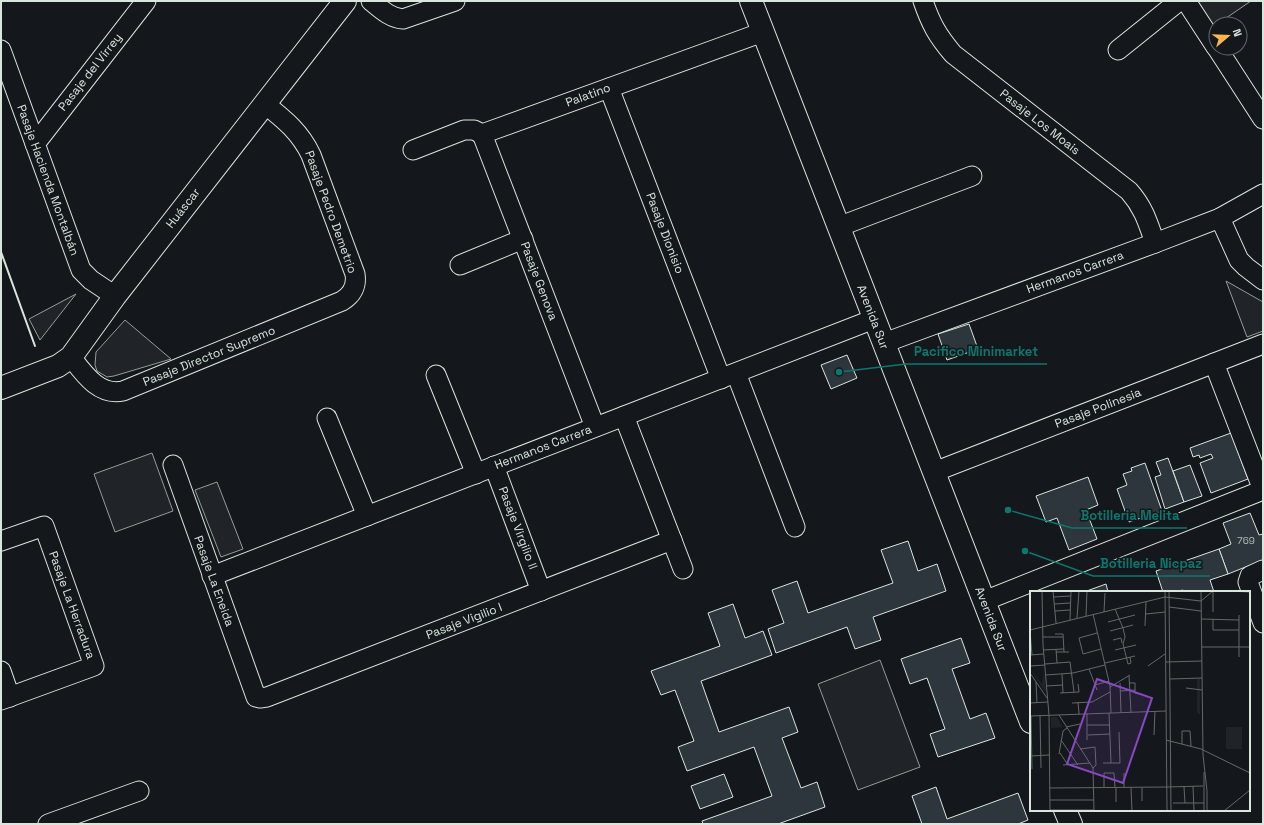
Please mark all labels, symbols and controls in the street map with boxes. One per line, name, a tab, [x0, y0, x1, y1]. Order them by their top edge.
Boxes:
north arrow	[1208, 16, 1248, 56]
text: N	[1230, 27, 1245, 39]
street label: Pasaje del Virrey	[55, 30, 125, 114]
street label: Palatino	[563, 80, 613, 110]
street label: Pasaje Los Moais	[997, 86, 1083, 158]
street label: Pasaje Hacienda Montalbán	[13, 102, 83, 258]
street label: Pasaje Pedro Demetrio	[301, 148, 361, 276]
street label: Huáscar	[162, 184, 204, 231]
street label: Pasaje Dionisio	[642, 190, 688, 276]
street label: Pasaje Genova	[517, 239, 561, 323]
street label: Hermanos Carrera	[1024, 247, 1126, 297]
street label: Avenida Sur	[853, 282, 893, 352]
street label: Pasaje Director Supremo	[140, 322, 278, 390]
callout: Pacifico Minimarket	[906, 339, 1047, 364]
text: Pacifico Minimarket	[914, 343, 1038, 360]
street label: Pasaje Polinesia	[1053, 384, 1144, 432]
street label: Hermanos Carrera	[492, 421, 594, 473]
street label: Pasaje Virgilio II	[495, 484, 541, 572]
callout: Botilleria Melita	[1072, 503, 1187, 528]
text: Botilleria Melita	[1081, 507, 1180, 524]
street label: Pasaje La Eneida	[190, 533, 238, 629]
house number: 769	[1237, 534, 1255, 547]
street label: Pasaje La Herradura	[45, 549, 99, 661]
callout: Botilleria Nicpaz	[1093, 551, 1210, 576]
text: Botilleria Nicpaz	[1100, 555, 1202, 572]
street label: Avenida Sur	[971, 584, 1011, 654]
inset map	[1030, 591, 1250, 811]
street label: Pasaje Vigilio I	[424, 599, 504, 643]

